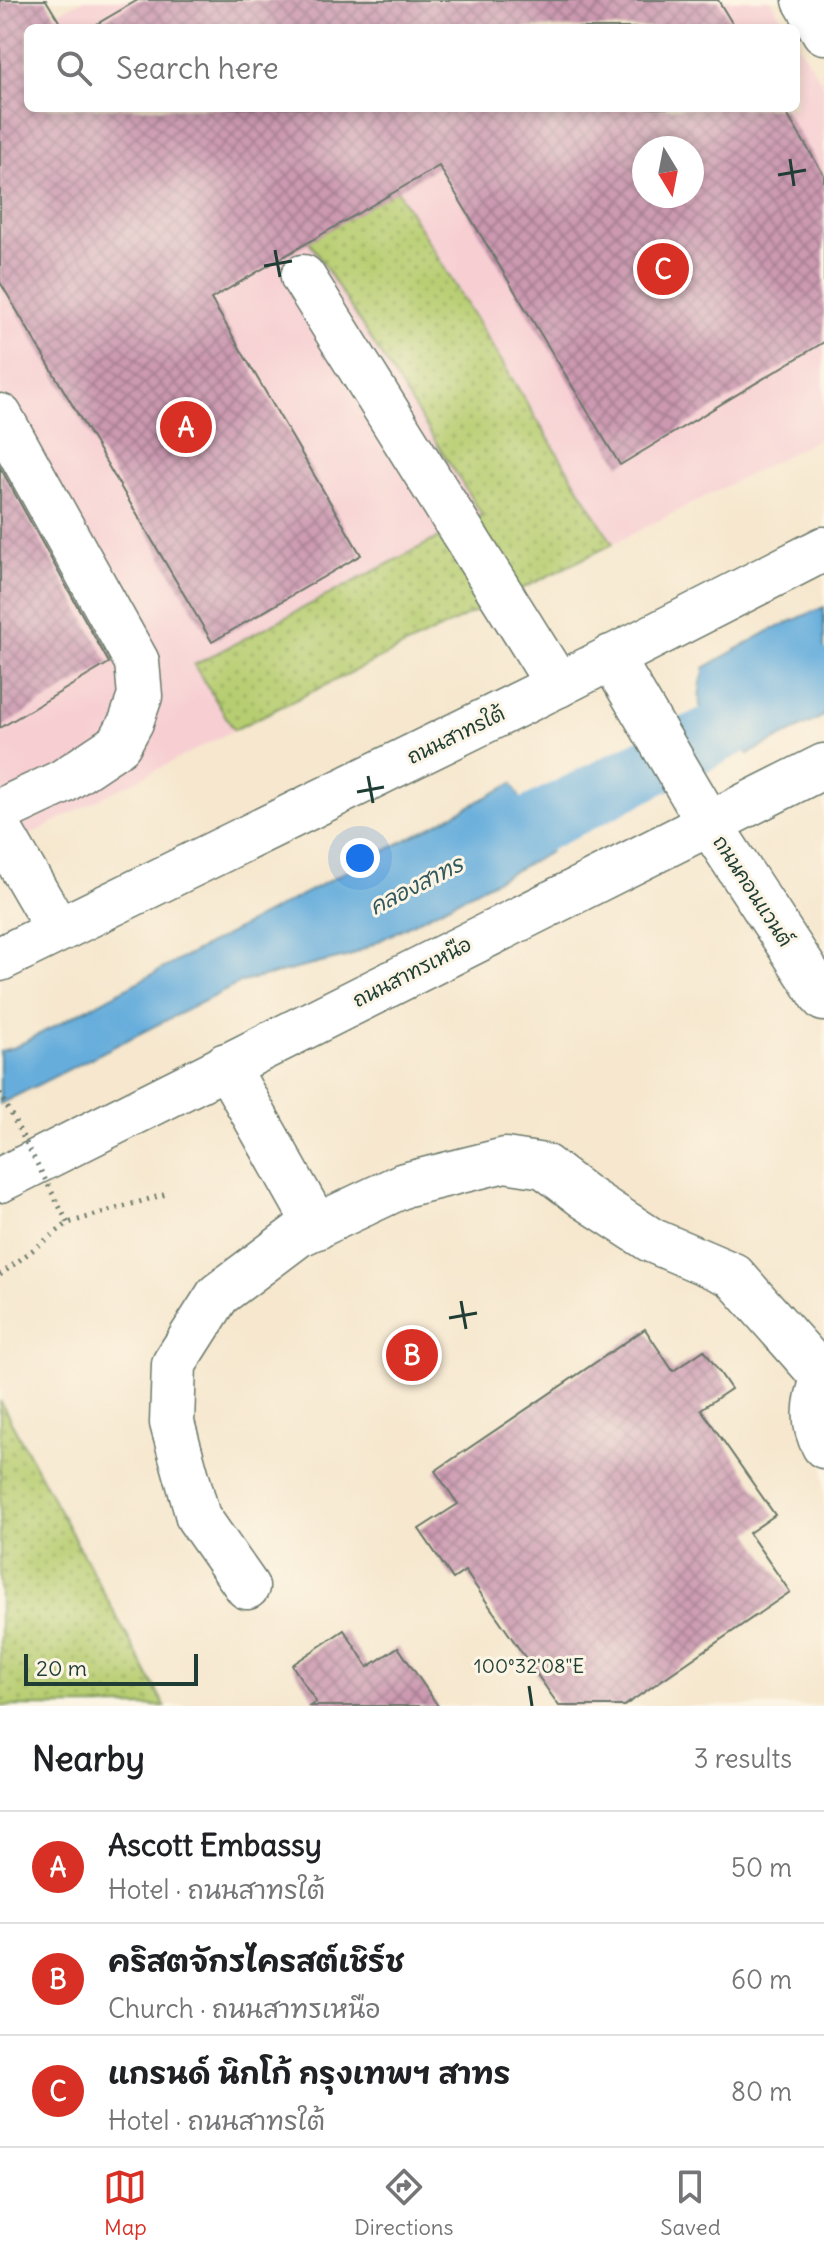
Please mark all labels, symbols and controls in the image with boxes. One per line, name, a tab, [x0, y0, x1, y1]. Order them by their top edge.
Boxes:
search box	[24, 24, 800, 112]
icon: search	[52, 46, 96, 90]
text: Search here	[116, 49, 279, 87]
north arrow	[632, 136, 704, 208]
pin: C	[637, 239, 689, 299]
pin: A	[160, 397, 212, 457]
street label: ถนนสาทรใต้	[403, 700, 509, 769]
street label: ถนนคอนแวนต์	[708, 830, 799, 951]
your location	[340, 838, 380, 878]
water label: คลองสาทร	[364, 848, 470, 920]
street label: ถนนสาทรเหนือ	[348, 931, 475, 1012]
pin: B	[386, 1325, 438, 1385]
scale bar	[24, 1650, 198, 1686]
text: 100°32'08"E	[474, 1653, 584, 1678]
text: 20 m	[36, 1654, 87, 1682]
text: Nearby	[32, 1737, 145, 1780]
text: 3 results	[694, 1742, 792, 1775]
text: Ascott Embassy	[108, 1826, 322, 1864]
text: A	[50, 1851, 66, 1884]
text: 50 m	[731, 1851, 792, 1884]
text: Hotel · ถนนสาทรใต้	[108, 1873, 325, 1906]
text: คริสตจักรไครสต์เชิร์ช	[108, 1942, 405, 1980]
text: B	[49, 1963, 67, 1996]
text: 60 m	[731, 1963, 792, 1996]
text: Church · ถนนสาทรเหนือ	[108, 1992, 381, 2025]
text: แกรนด์ นิกโก้ กรุงเทพฯ สาทร	[108, 2054, 510, 2092]
text: C	[49, 2075, 67, 2108]
text: 80 m	[731, 2075, 792, 2108]
text: Hotel · ถนนสาทรใต้	[108, 2104, 325, 2137]
tab: Map	[103, 2165, 147, 2241]
tab: Directions	[354, 2165, 454, 2241]
tab: Saved	[660, 2165, 721, 2241]

